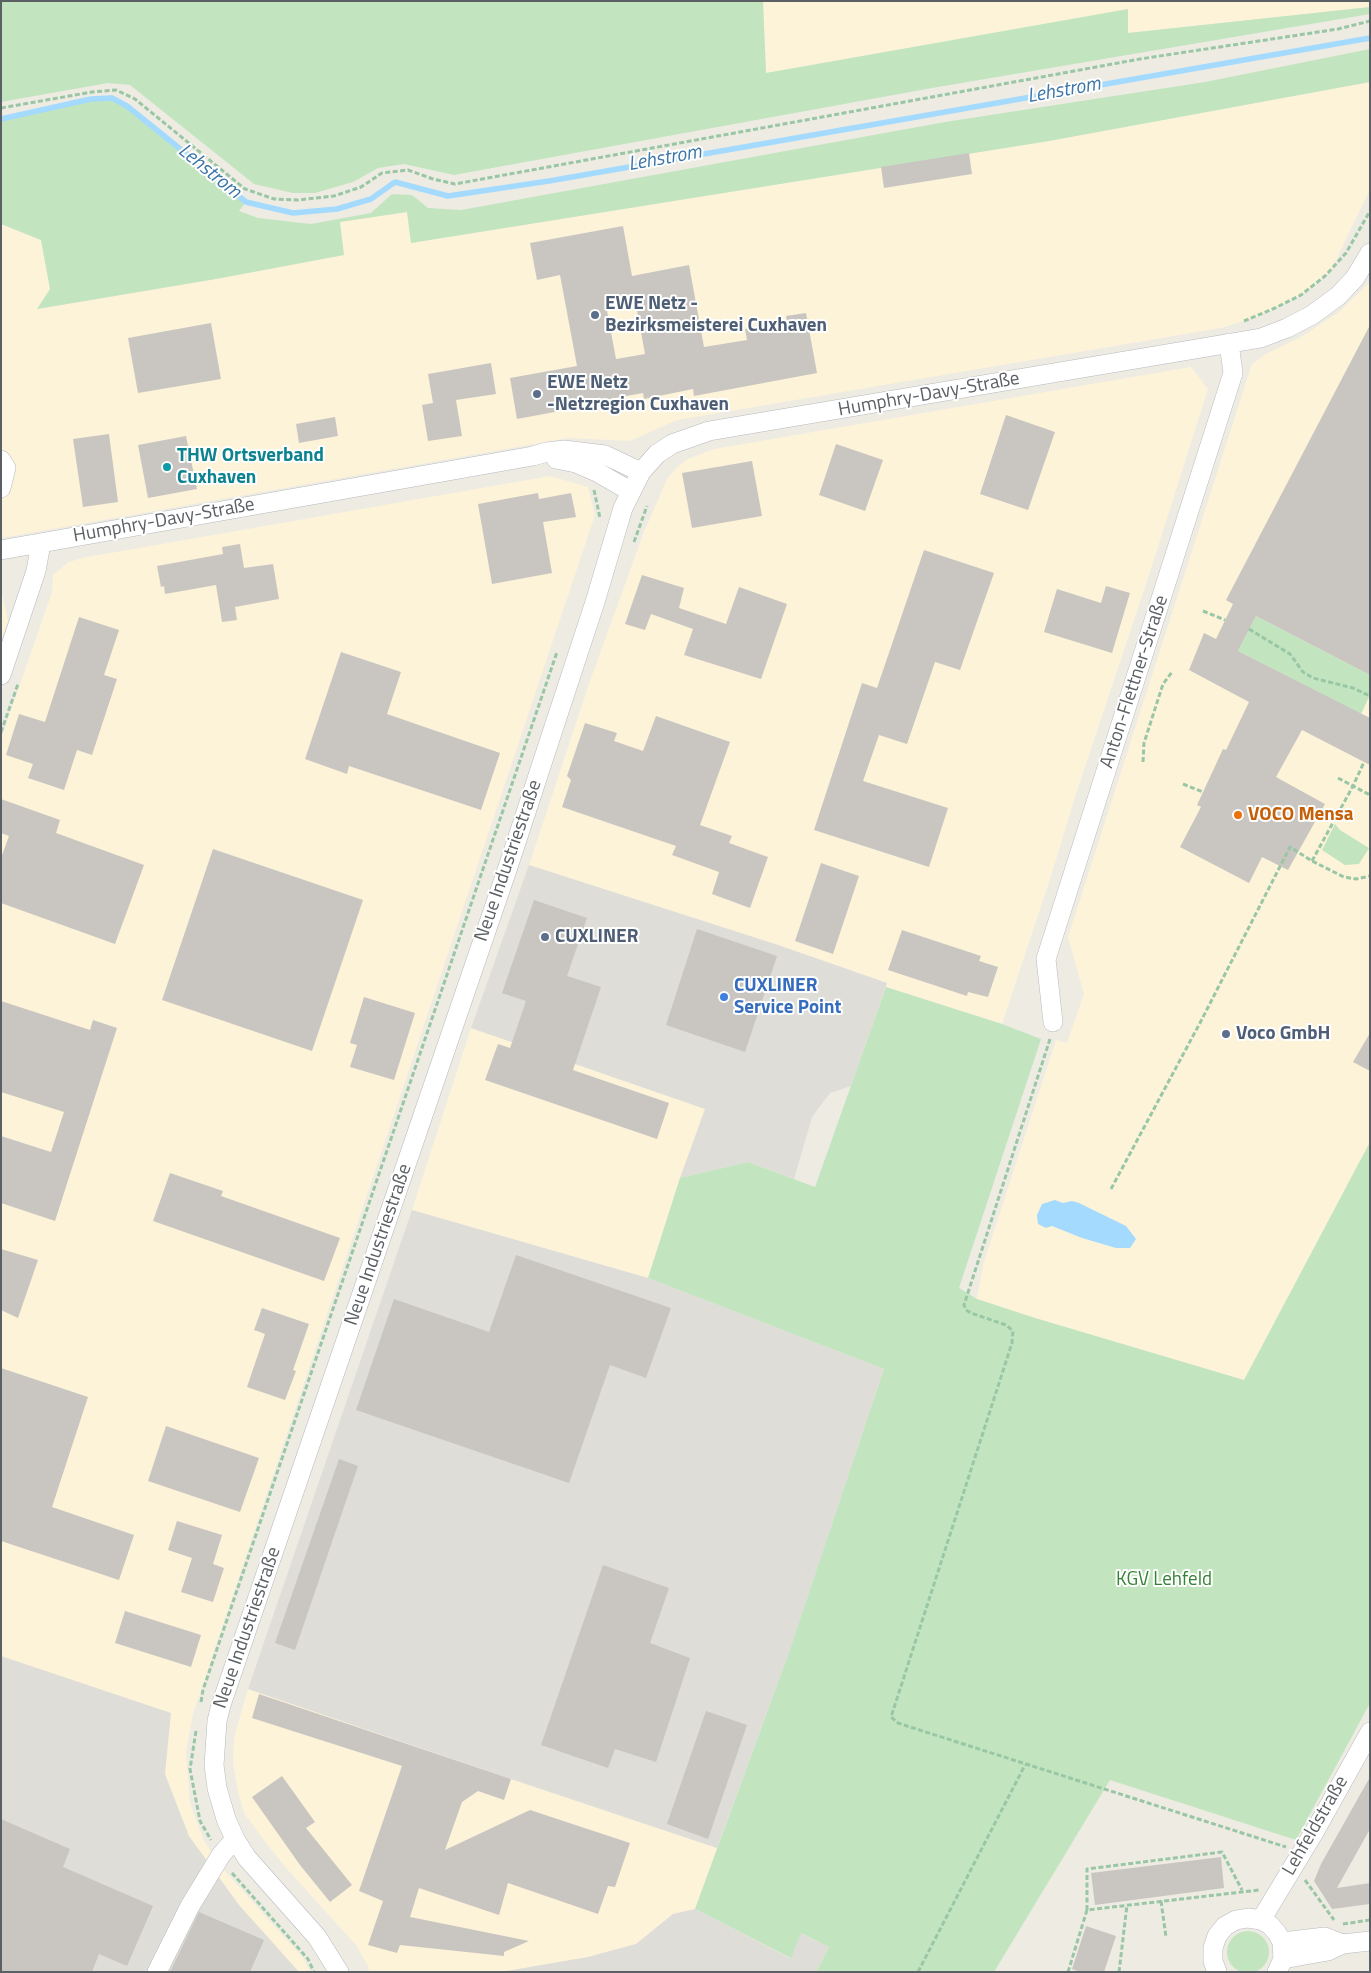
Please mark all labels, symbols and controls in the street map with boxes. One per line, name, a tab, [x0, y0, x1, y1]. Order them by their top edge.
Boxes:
water label: Lehstrom	[1025, 73, 1103, 109]
water label: Lehstrom	[173, 139, 245, 205]
water label: Lehstrom	[626, 141, 704, 177]
place label: EWE Netz - Bezirksmeisterei Cuxhaven	[605, 293, 827, 337]
marker: EWE Netz - Bezirksmeisterei Cuxhaven	[589, 309, 601, 321]
street label: Humphry-Davy-Straße	[837, 368, 1021, 422]
place label: EWE Netz -Netzregion Cuxhaven	[547, 372, 729, 416]
marker: EWE Netz -Netzregion Cuxhaven	[531, 388, 543, 400]
place label: THW Ortsverband Cuxhaven	[177, 445, 324, 489]
marker: THW Ortsverband Cuxhaven	[161, 461, 173, 473]
street label: Humphry-Davy-Straße	[72, 494, 256, 548]
street label: Anton-Flettner-Straße	[1096, 593, 1174, 771]
street label: Neue Industriestraße	[471, 777, 547, 945]
place label: VOCO Mensa	[1248, 804, 1353, 826]
marker: VOCO Mensa	[1232, 809, 1244, 821]
place label: CUXLINER	[555, 926, 638, 948]
marker: CUXLINER	[539, 931, 551, 943]
place label: CUXLINER Service Point	[734, 975, 841, 1019]
marker: CUXLINER Service Point	[718, 991, 730, 1003]
place label: Voco GmbH	[1236, 1023, 1330, 1045]
marker: Voco GmbH	[1220, 1028, 1232, 1040]
street label: Neue Industriestraße	[341, 1161, 417, 1329]
street label: Neue Industriestraße	[210, 1544, 286, 1712]
park label: KGV Lehfeld	[1116, 1569, 1212, 1591]
street label: Lehfeldstraße	[1278, 1772, 1354, 1880]

